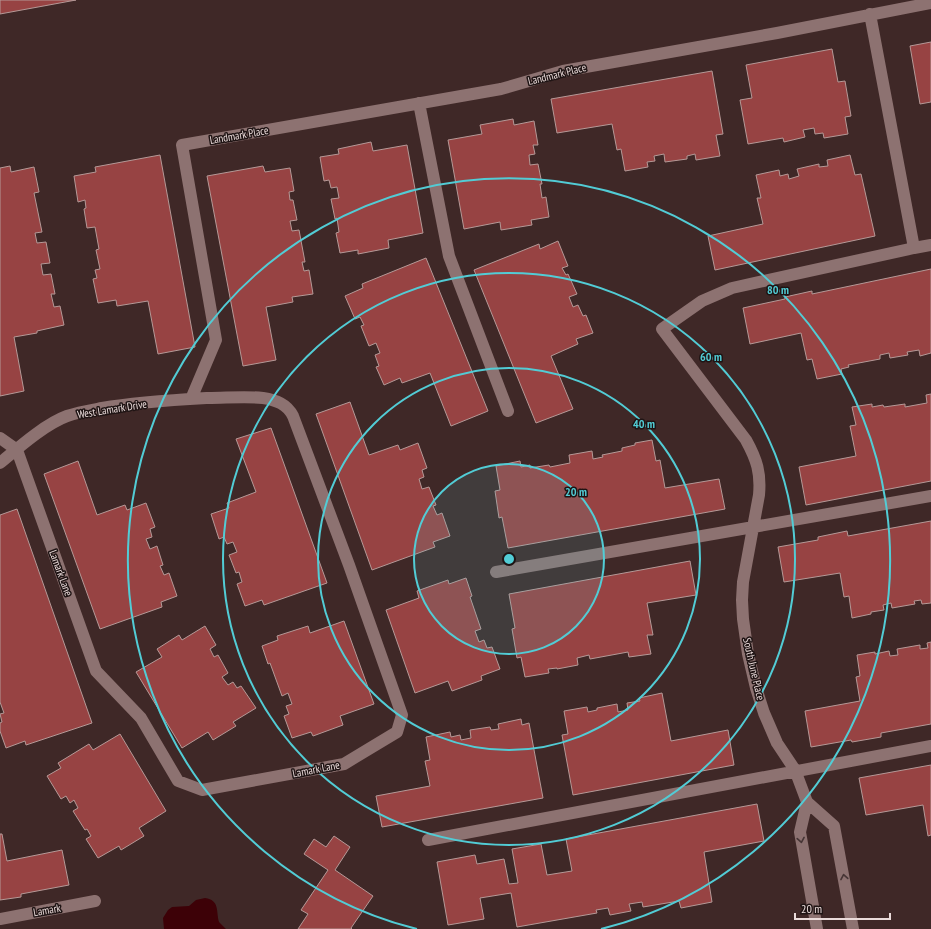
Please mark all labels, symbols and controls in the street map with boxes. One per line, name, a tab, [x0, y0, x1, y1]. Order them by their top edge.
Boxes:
street label: Landmark Place	[526, 60, 588, 88]
street label: Landmark Place	[208, 123, 270, 147]
text: 80 m	[767, 282, 789, 297]
text: 60 m	[700, 349, 722, 364]
street label: West Lamark Drive	[76, 397, 148, 421]
text: 40 m	[633, 416, 655, 431]
text: 20 m	[565, 484, 587, 499]
street label: Lamark Lane	[46, 548, 76, 598]
centre of rings	[502, 552, 516, 566]
street label: South June Place	[740, 636, 768, 702]
street label: Lamark Lane	[291, 757, 341, 780]
one-way arrow	[796, 837, 805, 843]
one-way arrow	[840, 874, 848, 880]
scale bar	[795, 895, 890, 921]
street label: Lamark	[32, 901, 63, 919]
text: 20 m	[801, 901, 822, 916]

